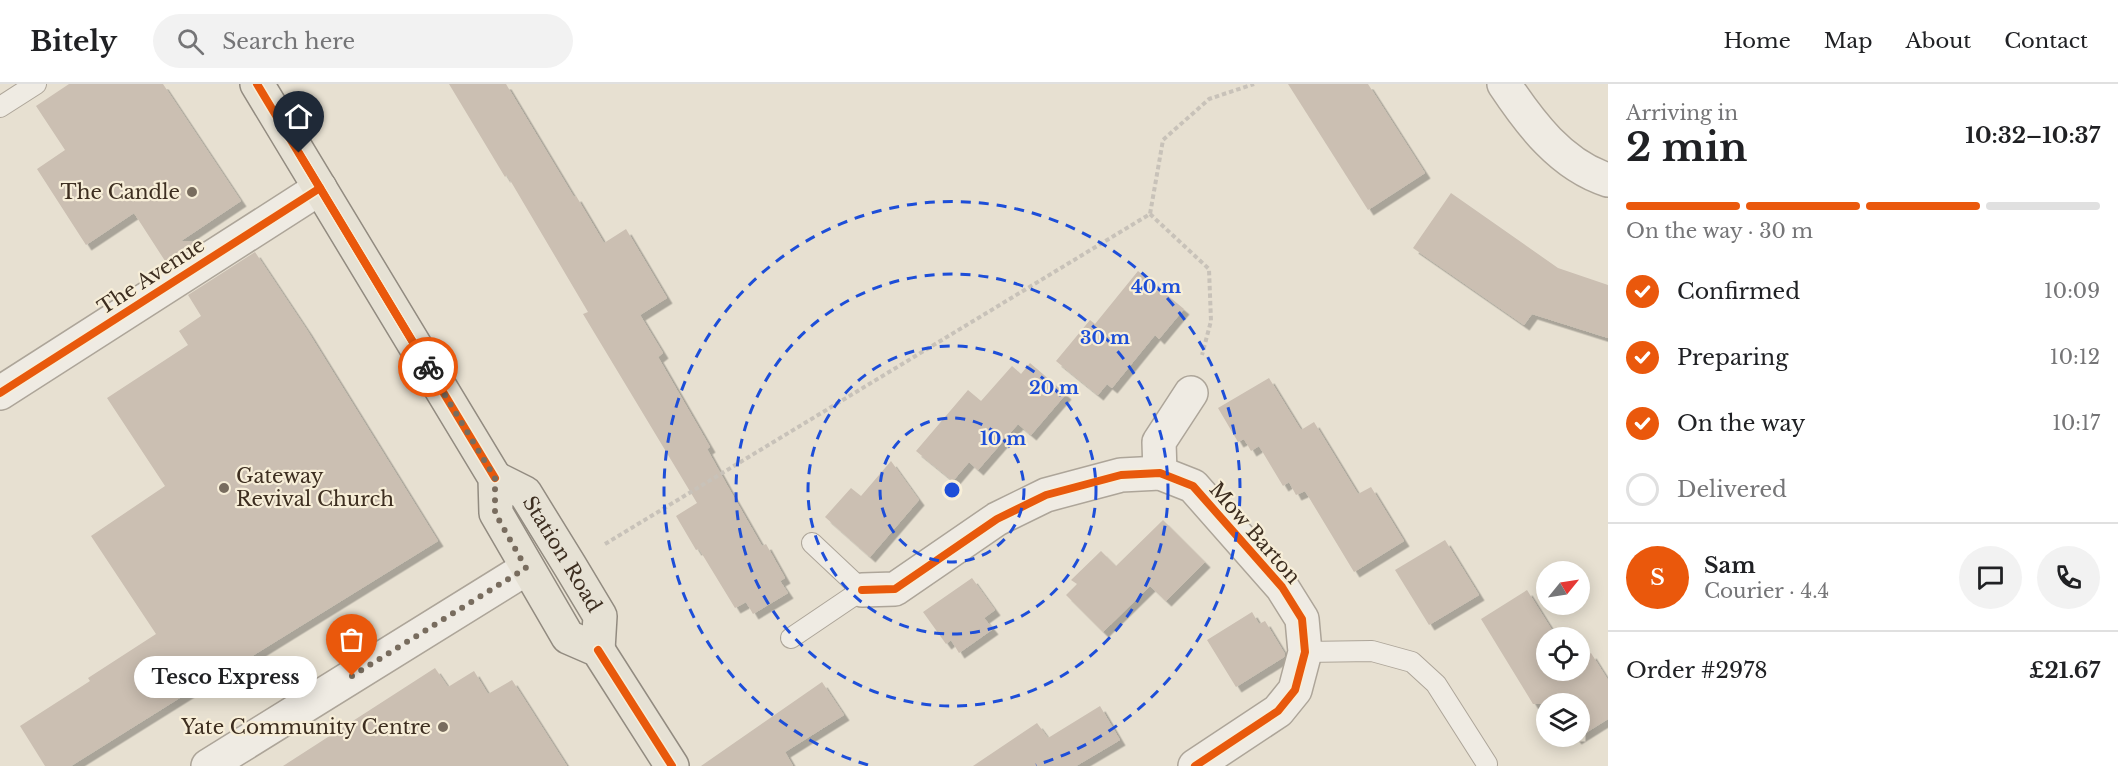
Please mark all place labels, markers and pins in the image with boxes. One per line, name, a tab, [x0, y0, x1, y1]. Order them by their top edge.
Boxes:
pin	[273, 91, 324, 153]
place label: The Candle	[61, 180, 180, 204]
marker: The Candle	[185, 185, 199, 199]
place label: Gateway Revival Church	[236, 464, 394, 511]
centre of rings	[942, 480, 962, 500]
marker: Gateway Revival Church	[217, 481, 231, 495]
pin	[326, 614, 377, 676]
callout: Tesco Express	[133, 655, 316, 697]
place label: Yate Community Centre	[180, 715, 431, 739]
marker: Yate Community Centre	[436, 720, 450, 734]

